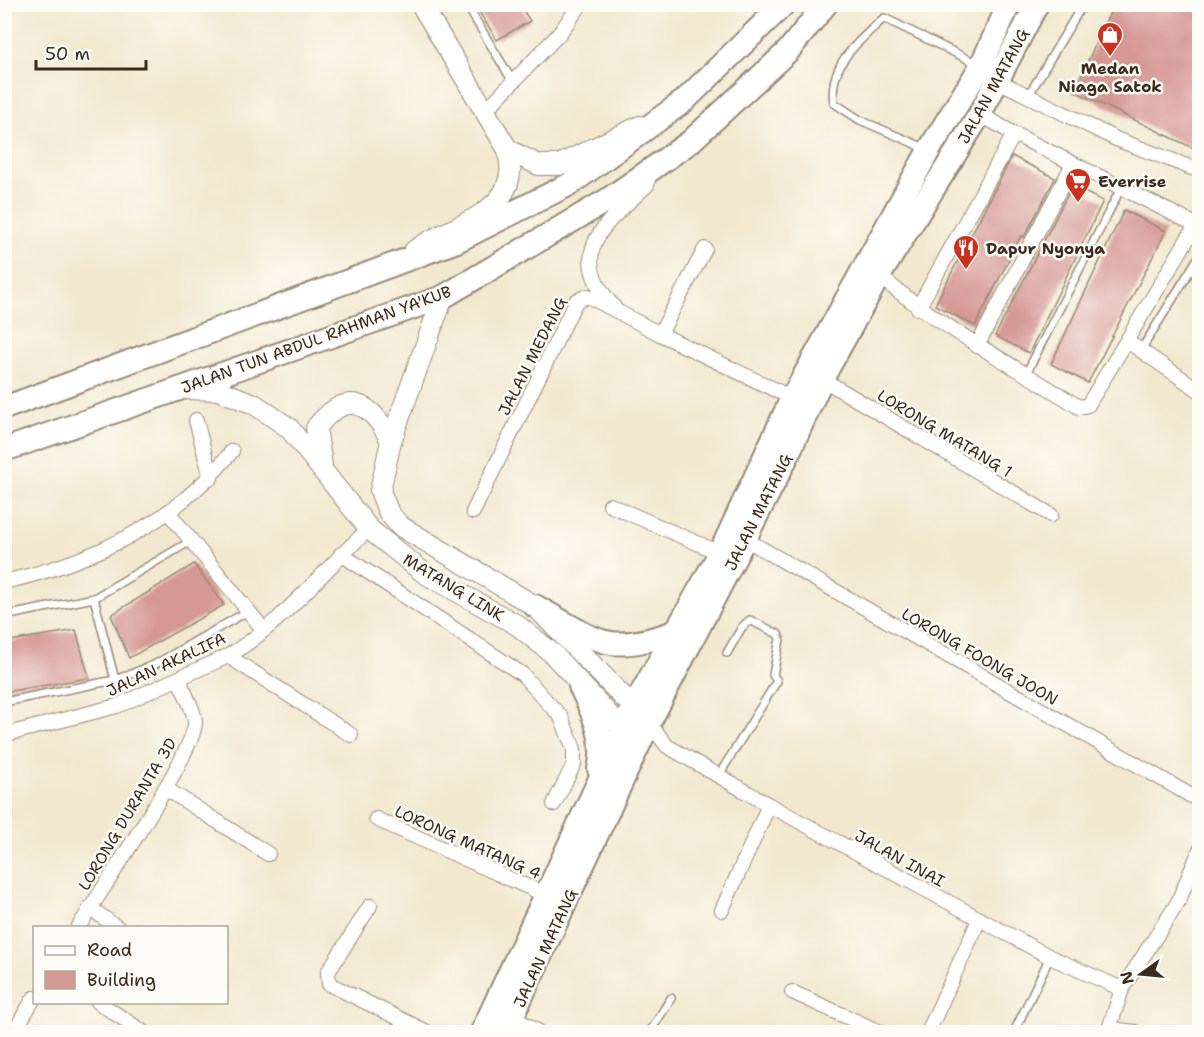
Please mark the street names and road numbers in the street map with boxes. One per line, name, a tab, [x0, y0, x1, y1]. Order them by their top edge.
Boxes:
street label: JALAN MATANG	[953, 25, 1034, 148]
street label: JALAN TUN ABDUL RAHMAN YA'KUB	[178, 281, 454, 398]
street label: JALAN MEDANG	[494, 293, 571, 419]
street label: LORONG MATANG 1	[874, 385, 1016, 482]
street label: JALAN MATANG	[720, 450, 797, 574]
street label: MATANG LINK	[399, 549, 509, 626]
street label: LORONG FOONG JOON	[898, 603, 1062, 710]
street label: JALAN AKALIFA	[103, 628, 229, 701]
street label: LORONG DURANTA 3D	[73, 734, 181, 894]
street label: LORONG MATANG 4	[391, 801, 544, 884]
street label: JALAN INAI	[851, 825, 949, 892]
street label: JALAN MATANG	[509, 886, 582, 1011]

